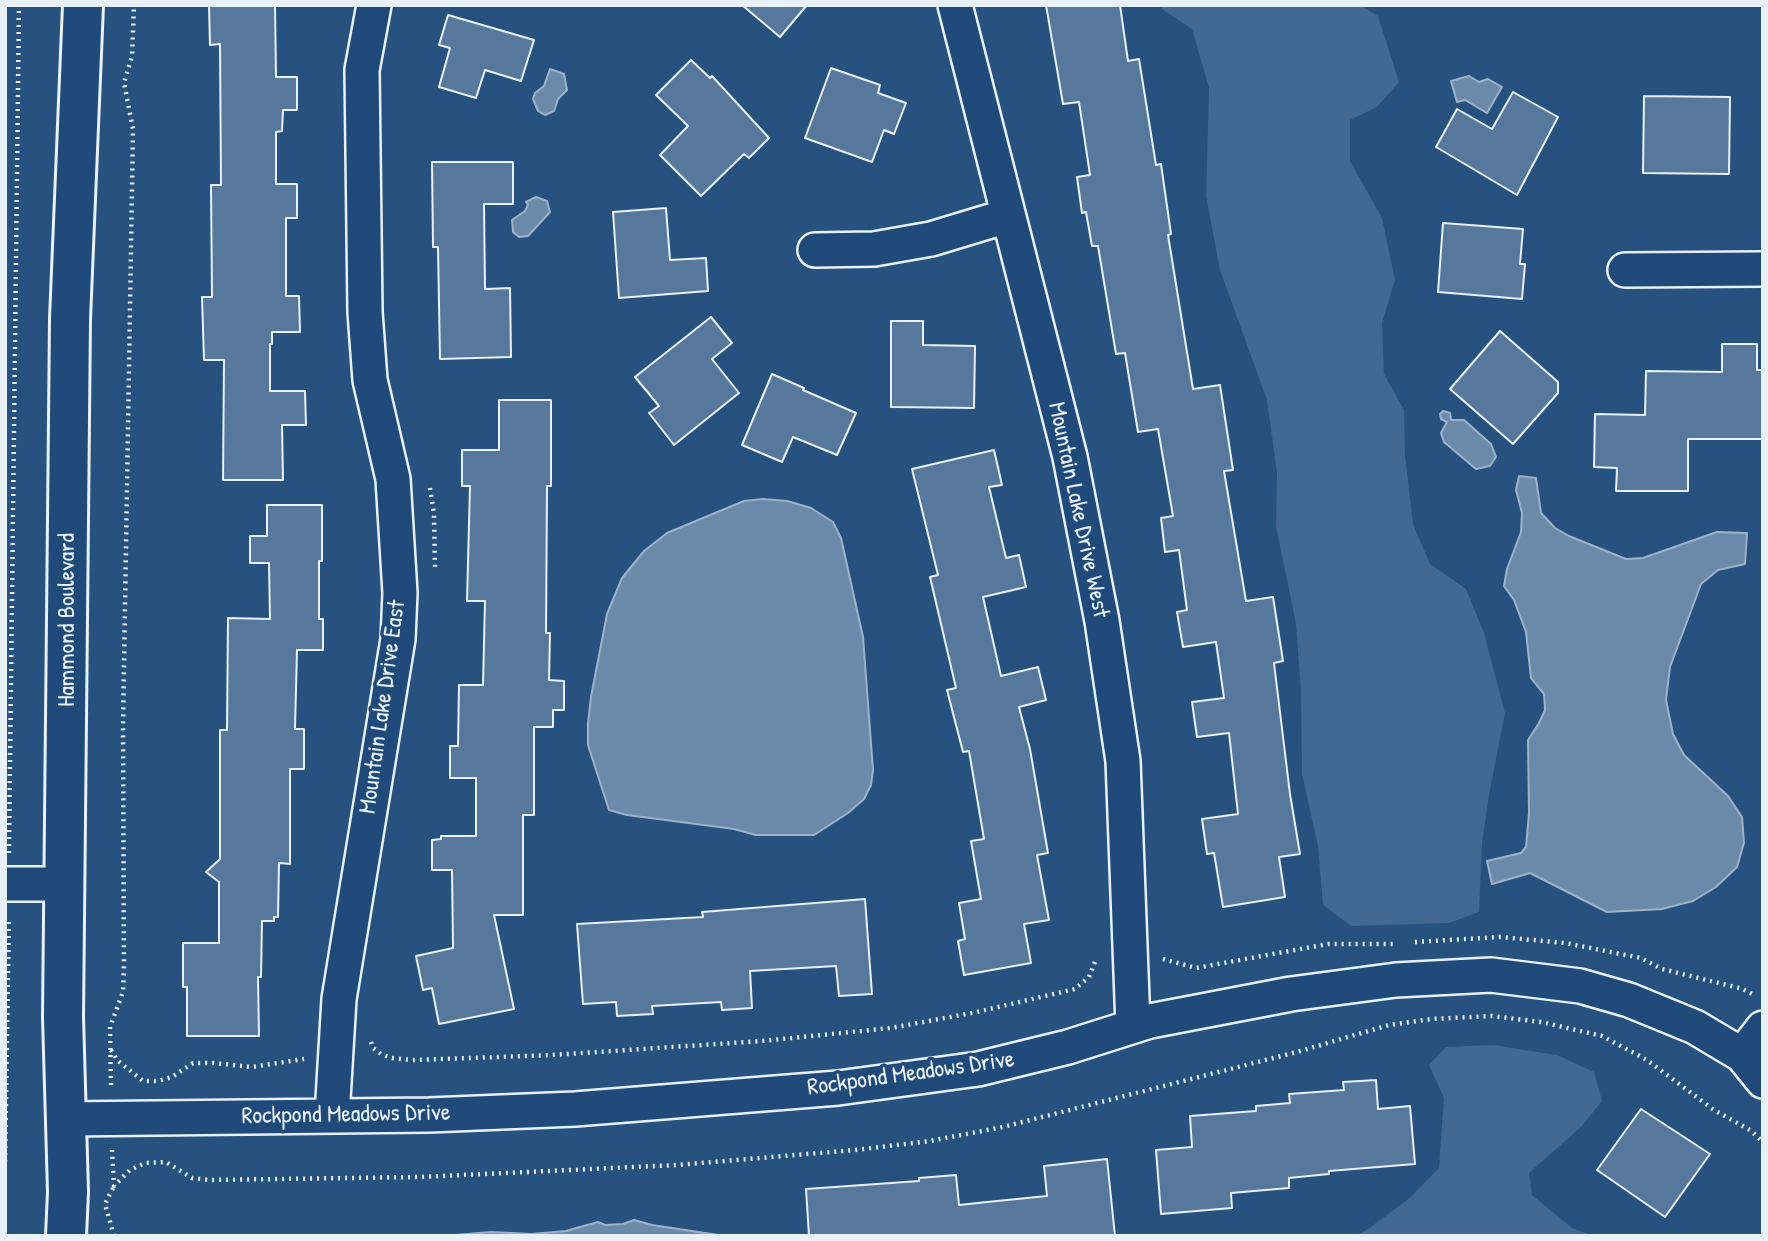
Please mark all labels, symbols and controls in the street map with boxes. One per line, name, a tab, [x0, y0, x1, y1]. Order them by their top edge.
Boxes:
street label: Mountain Lake Drive West	[1041, 400, 1115, 620]
street label: Hammond Boulevard	[54, 533, 82, 707]
street label: Mountain Lake Drive East	[354, 598, 412, 816]
street label: Rockpond Meadows Drive	[806, 1045, 1016, 1103]
street label: Rockpond Meadows Drive	[241, 1099, 451, 1131]

